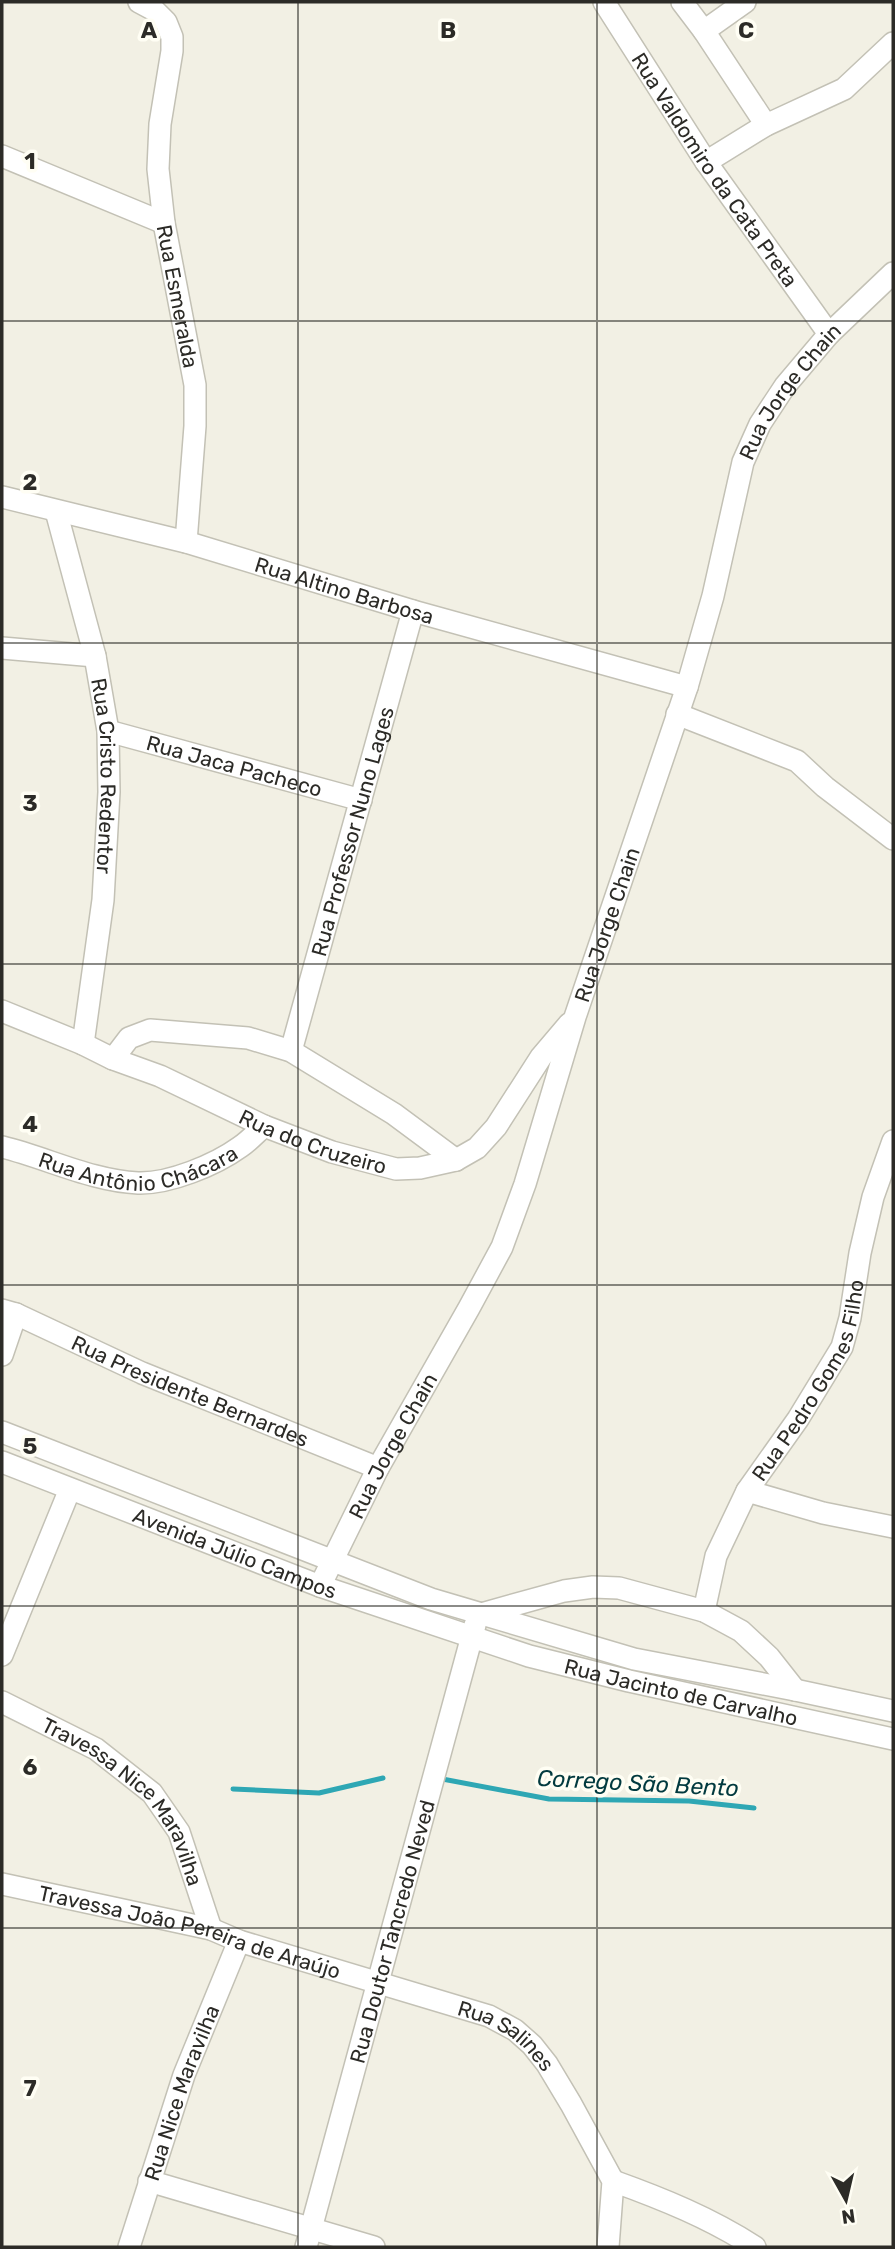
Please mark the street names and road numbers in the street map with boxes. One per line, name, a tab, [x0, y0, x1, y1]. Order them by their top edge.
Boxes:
street label: Rua Valdomiro da Cata Preta	[627, 48, 803, 291]
street label: Rua Esmeralda	[152, 222, 204, 370]
street label: Rua Jorge Chain	[733, 317, 846, 463]
street label: Rua Altino Barbosa	[252, 551, 437, 629]
street label: Rua Cristo Redentor	[87, 676, 122, 875]
street label: Rua Professor Nuno Lages	[305, 704, 398, 959]
street label: Rua Jaca Pacheco	[144, 730, 325, 801]
street label: Rua Jorge Chain	[569, 844, 644, 1005]
street label: Rua do Cruzeiro	[235, 1104, 390, 1179]
street label: Rua Antônio Chácara	[36, 1140, 242, 1196]
street label: Rua Pedro Gomes Filho	[746, 1278, 868, 1485]
street label: Rua Presidente Bernardes	[68, 1329, 312, 1451]
street label: Rua Jorge Chain	[343, 1368, 442, 1522]
street label: Avenida Júlio Campos	[130, 1502, 340, 1603]
street label: Rua Jacinto de Carvalho	[562, 1653, 800, 1730]
street label: Travessa Nice Maravilha	[38, 1712, 208, 1889]
street label: Rua Doutor Tancredo Neved	[344, 1797, 439, 2066]
street label: Travessa João Pereira de Araújo	[37, 1880, 344, 1983]
street label: Rua Salines	[455, 1995, 560, 2076]
street label: Rua Nice Maravilha	[139, 2001, 224, 2184]

